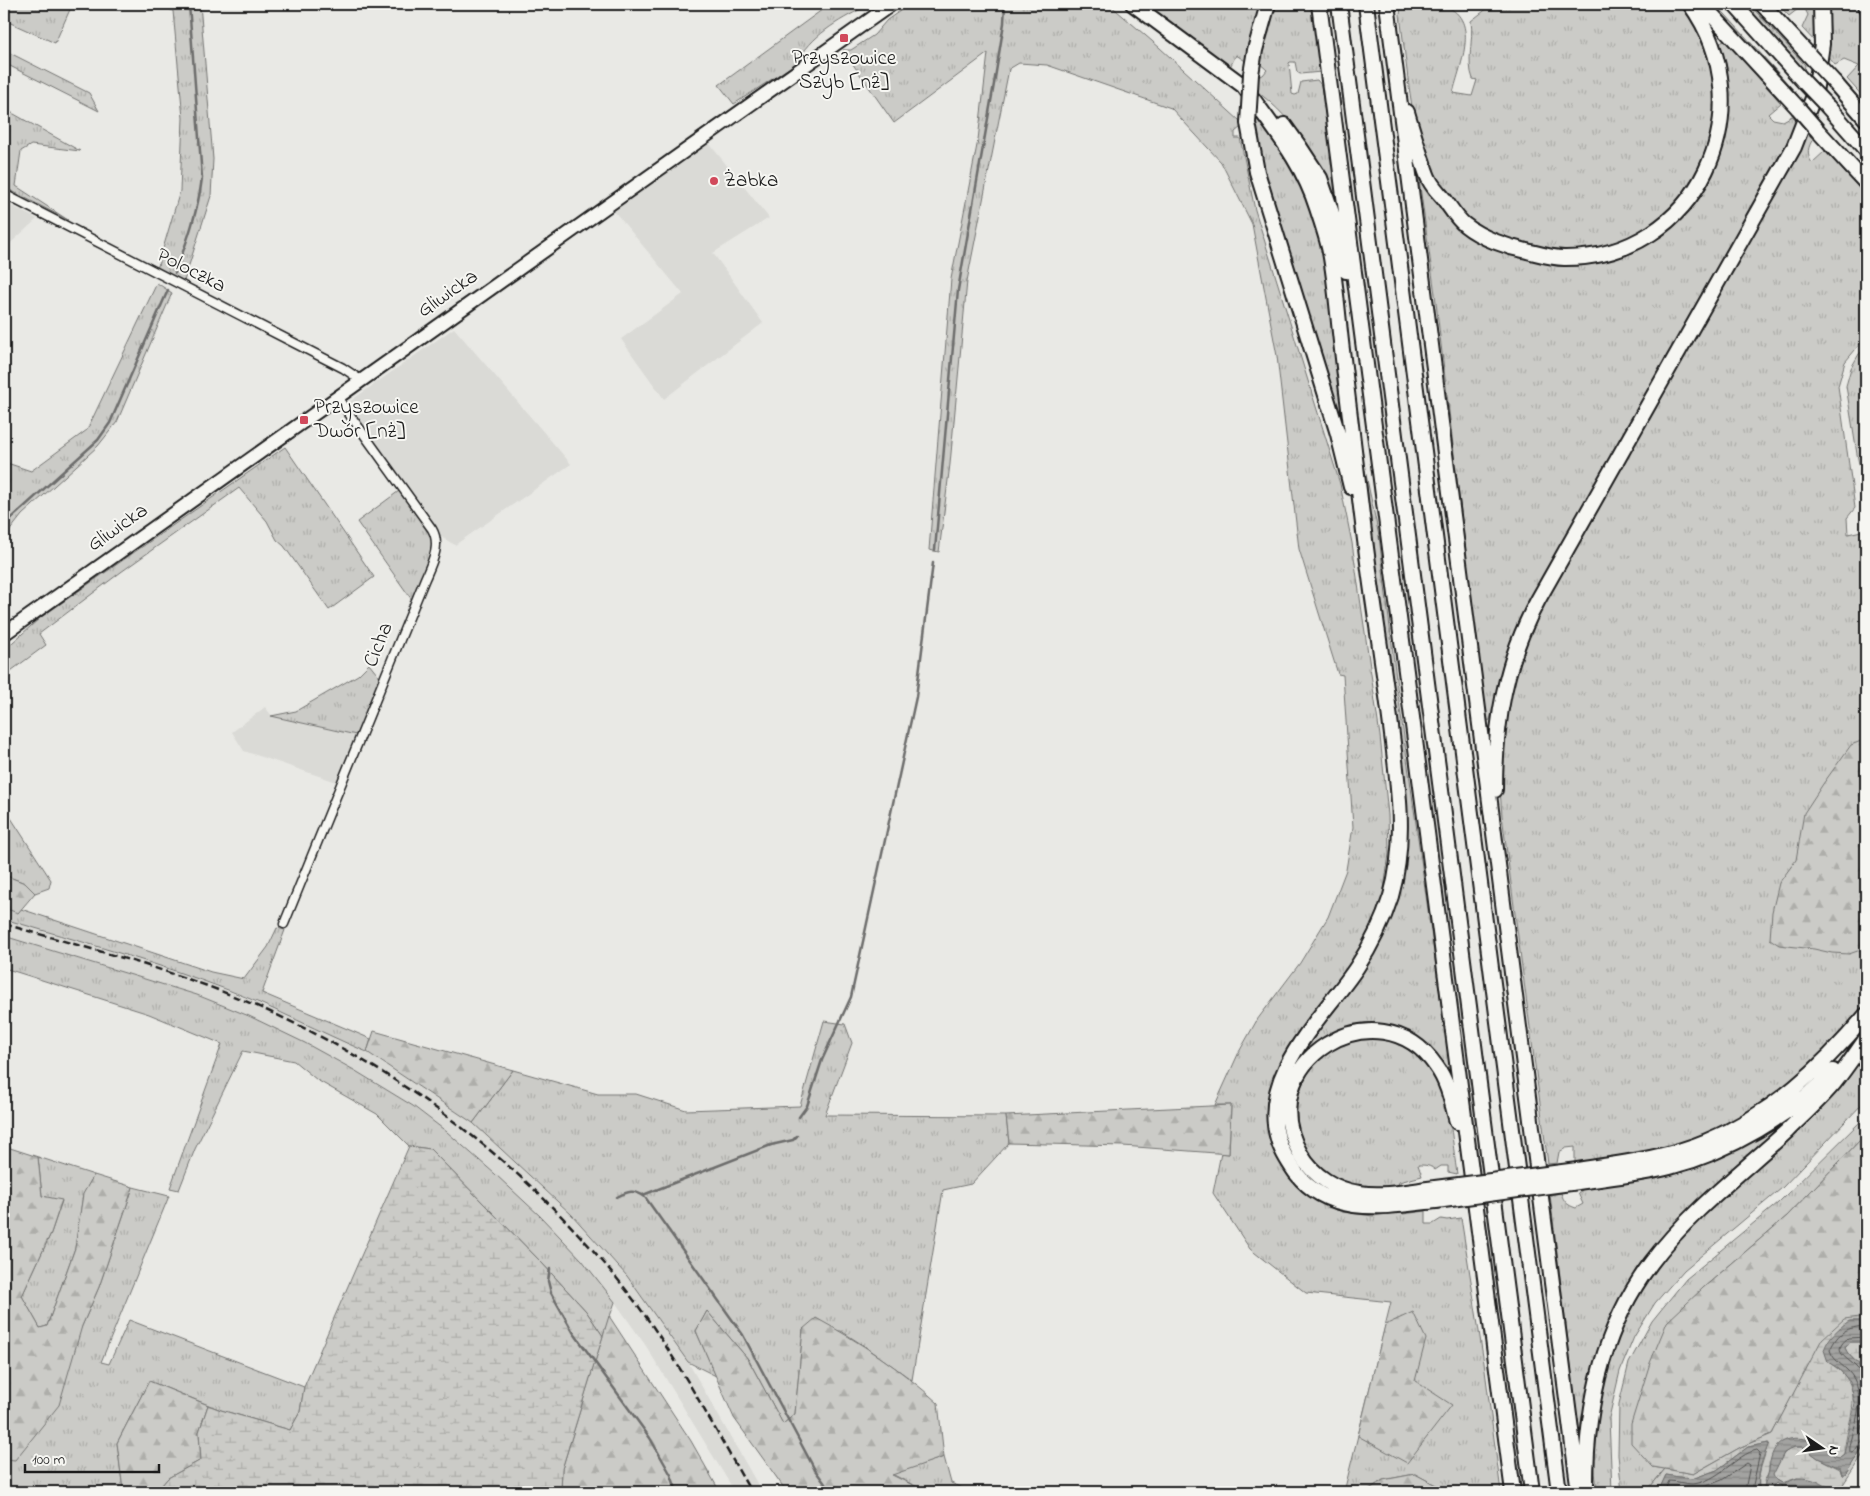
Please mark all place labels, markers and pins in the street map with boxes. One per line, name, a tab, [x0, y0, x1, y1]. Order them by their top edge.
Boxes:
marker: Przyszowice Szyb [nż]	[838, 32, 850, 44]
place label: Przyszowice Szyb [nż]	[792, 44, 897, 100]
place label: Żabka	[724, 166, 778, 196]
marker: Żabka	[708, 175, 720, 187]
place label: Przyszowice Dwór [nż]	[313, 393, 419, 447]
marker: Przyszowice Dwór [nż]	[298, 414, 310, 426]

